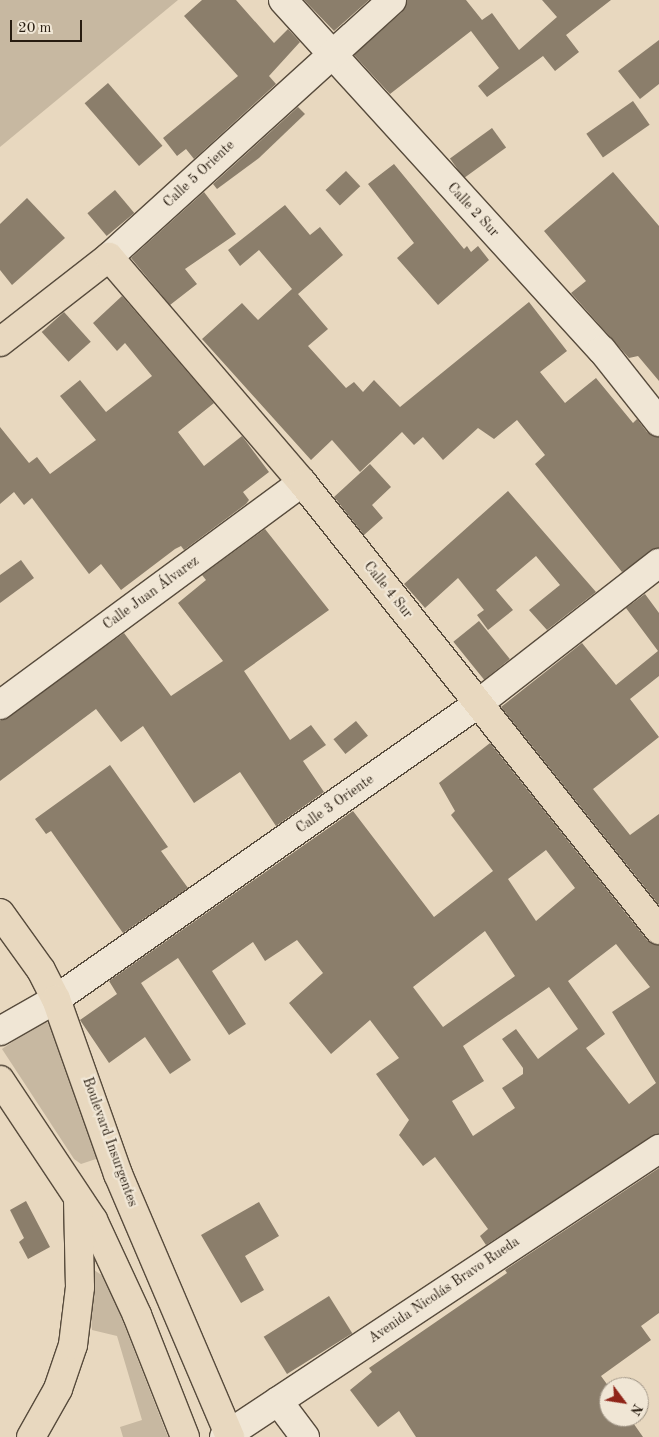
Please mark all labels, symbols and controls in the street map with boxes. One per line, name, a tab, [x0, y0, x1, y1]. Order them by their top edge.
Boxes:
scale bar	[12, 10, 85, 42]
text: 20 m	[18, 21, 52, 36]
street label: Calle 5 Oriente	[160, 137, 238, 211]
street label: Calle 2 Sur	[444, 179, 502, 241]
street label: Calle Juan Álvarez	[100, 553, 202, 633]
street label: Calle 4 Sur	[360, 558, 416, 622]
street label: Calle 3 Oriente	[293, 771, 377, 837]
street label: Boulevard Insurgentes	[79, 1075, 141, 1209]
street label: Avenida Nicolás Bravo Rueda	[365, 1233, 523, 1347]
north arrow	[599, 1377, 649, 1427]
text: N	[627, 1401, 645, 1417]

